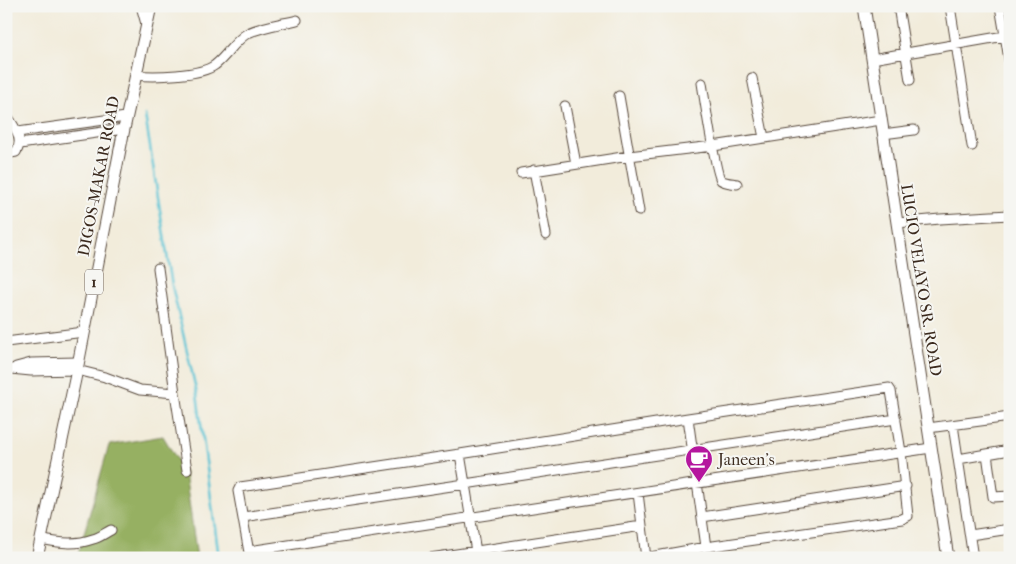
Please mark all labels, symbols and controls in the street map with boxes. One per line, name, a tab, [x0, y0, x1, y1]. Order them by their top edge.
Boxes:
street label: DIGOS-MAKAR ROAD	[74, 94, 123, 258]
street label: LUCIO VELAYO SR. ROAD	[897, 183, 946, 377]
road number: 1	[85, 270, 103, 294]
cafe icon: Janeen's	[684, 444, 714, 483]
place label: Janeen's	[716, 450, 775, 469]

